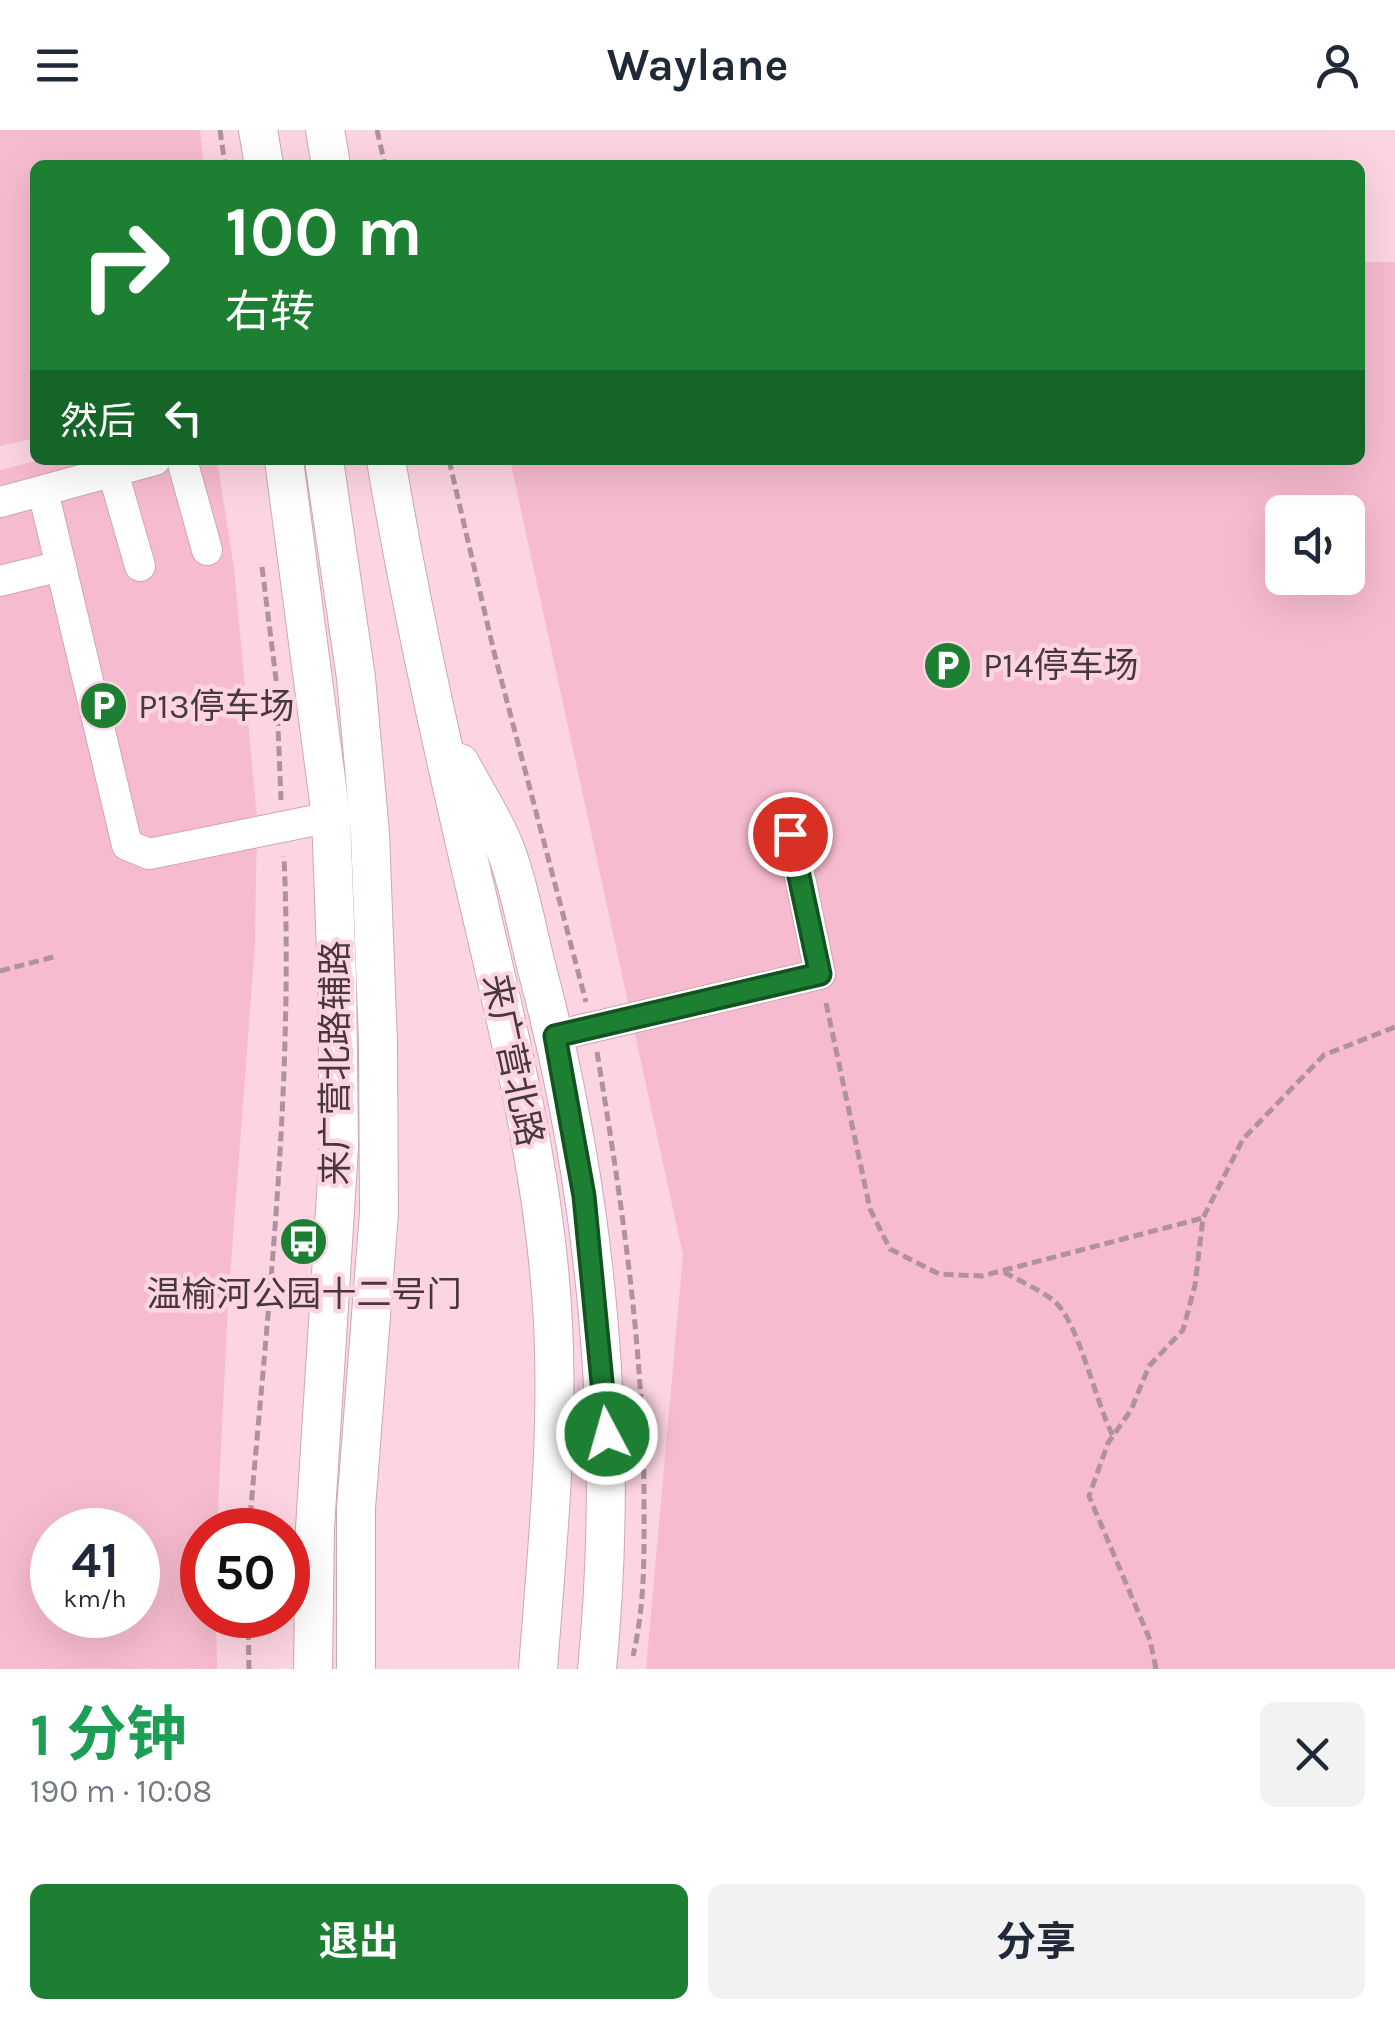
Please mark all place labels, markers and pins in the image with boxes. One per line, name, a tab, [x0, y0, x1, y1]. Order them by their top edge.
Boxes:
parking icon: P14停车场	[922, 639, 974, 691]
place label: P14停车场	[983, 645, 1139, 686]
parking icon: P13停车场	[77, 680, 129, 732]
place label: P13停车场	[138, 686, 295, 727]
pin	[748, 792, 833, 877]
bus stop icon: 温榆河公园十二号门	[278, 1216, 330, 1268]
place label: 温榆河公园十二号门	[146, 1274, 462, 1315]

